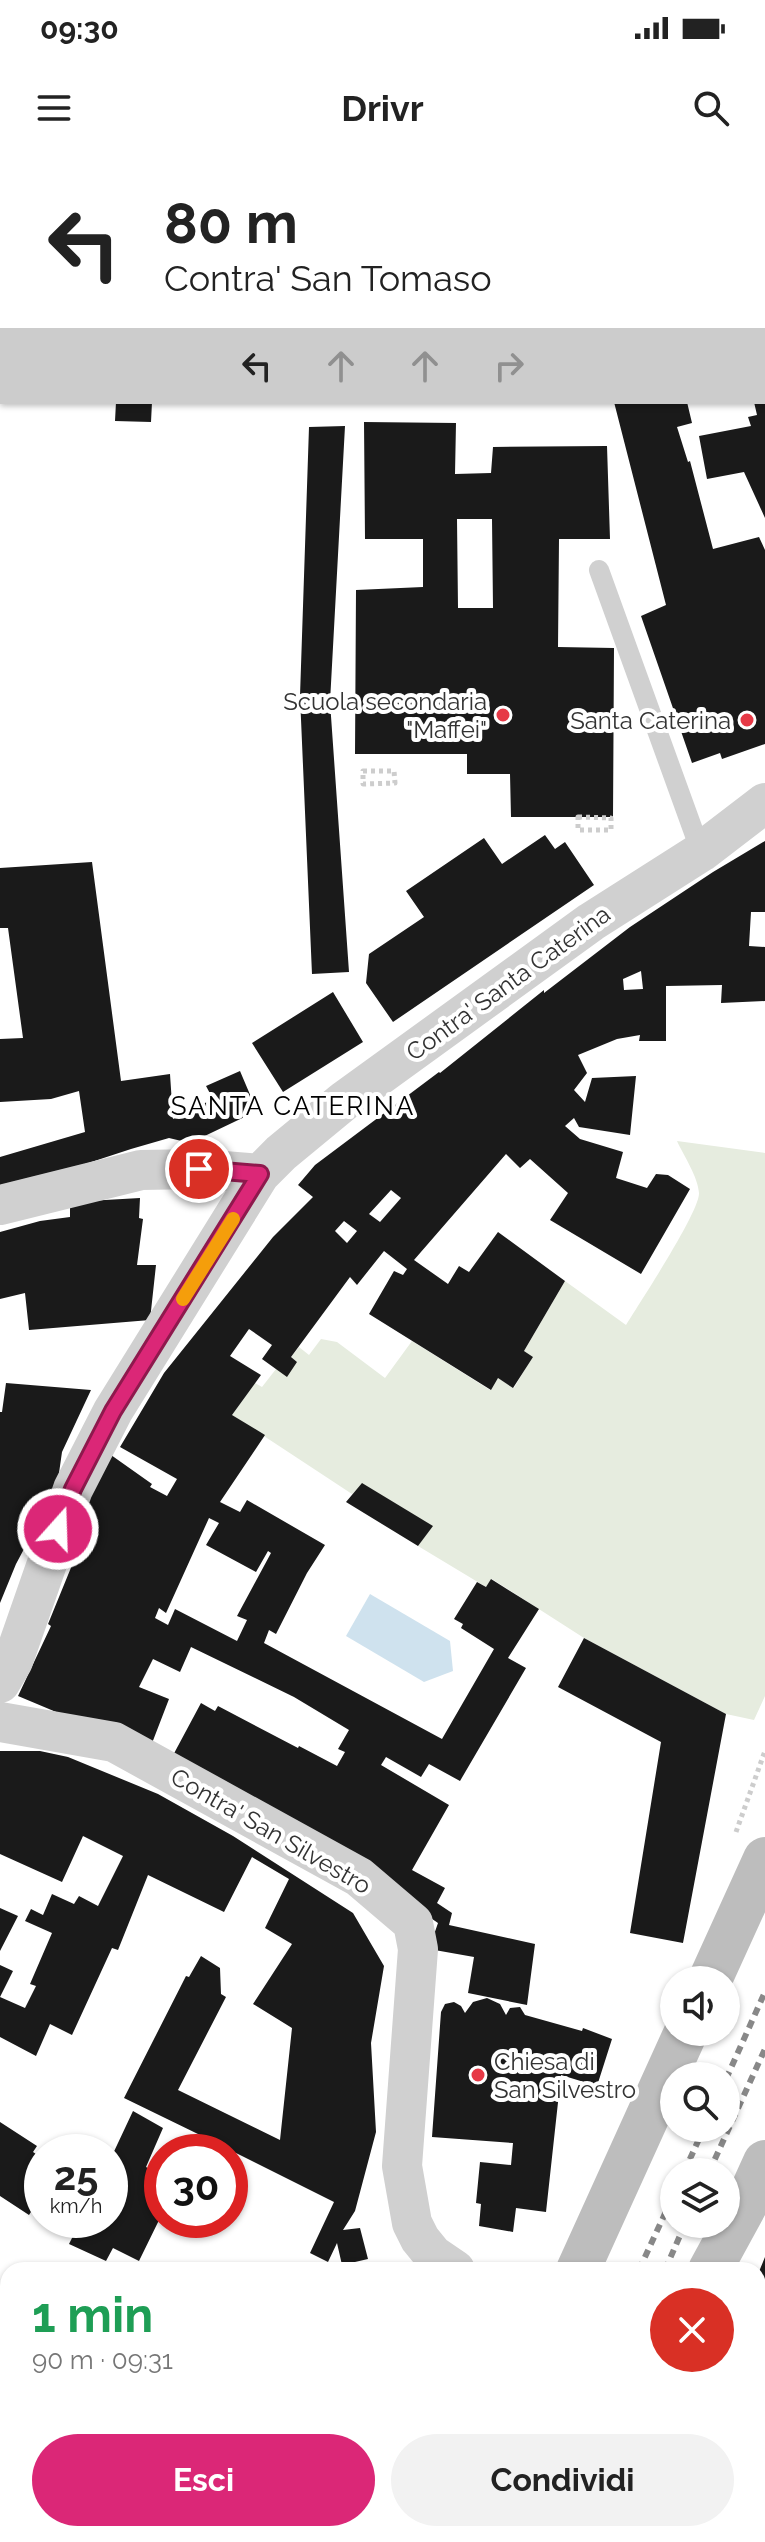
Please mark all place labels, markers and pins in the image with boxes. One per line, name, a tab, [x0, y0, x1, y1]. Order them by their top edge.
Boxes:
place label: Scuola secondaria "Maffei"	[283, 687, 487, 744]
marker: Scuola secondaria "Maffei"	[494, 706, 512, 724]
place label: Santa Caterina	[570, 706, 731, 735]
marker: Santa Caterina	[738, 711, 756, 729]
pin	[165, 1135, 233, 1203]
place label: Chiesa di San Silvestro	[494, 2047, 636, 2104]
marker: Chiesa di San Silvestro	[469, 2066, 487, 2084]

